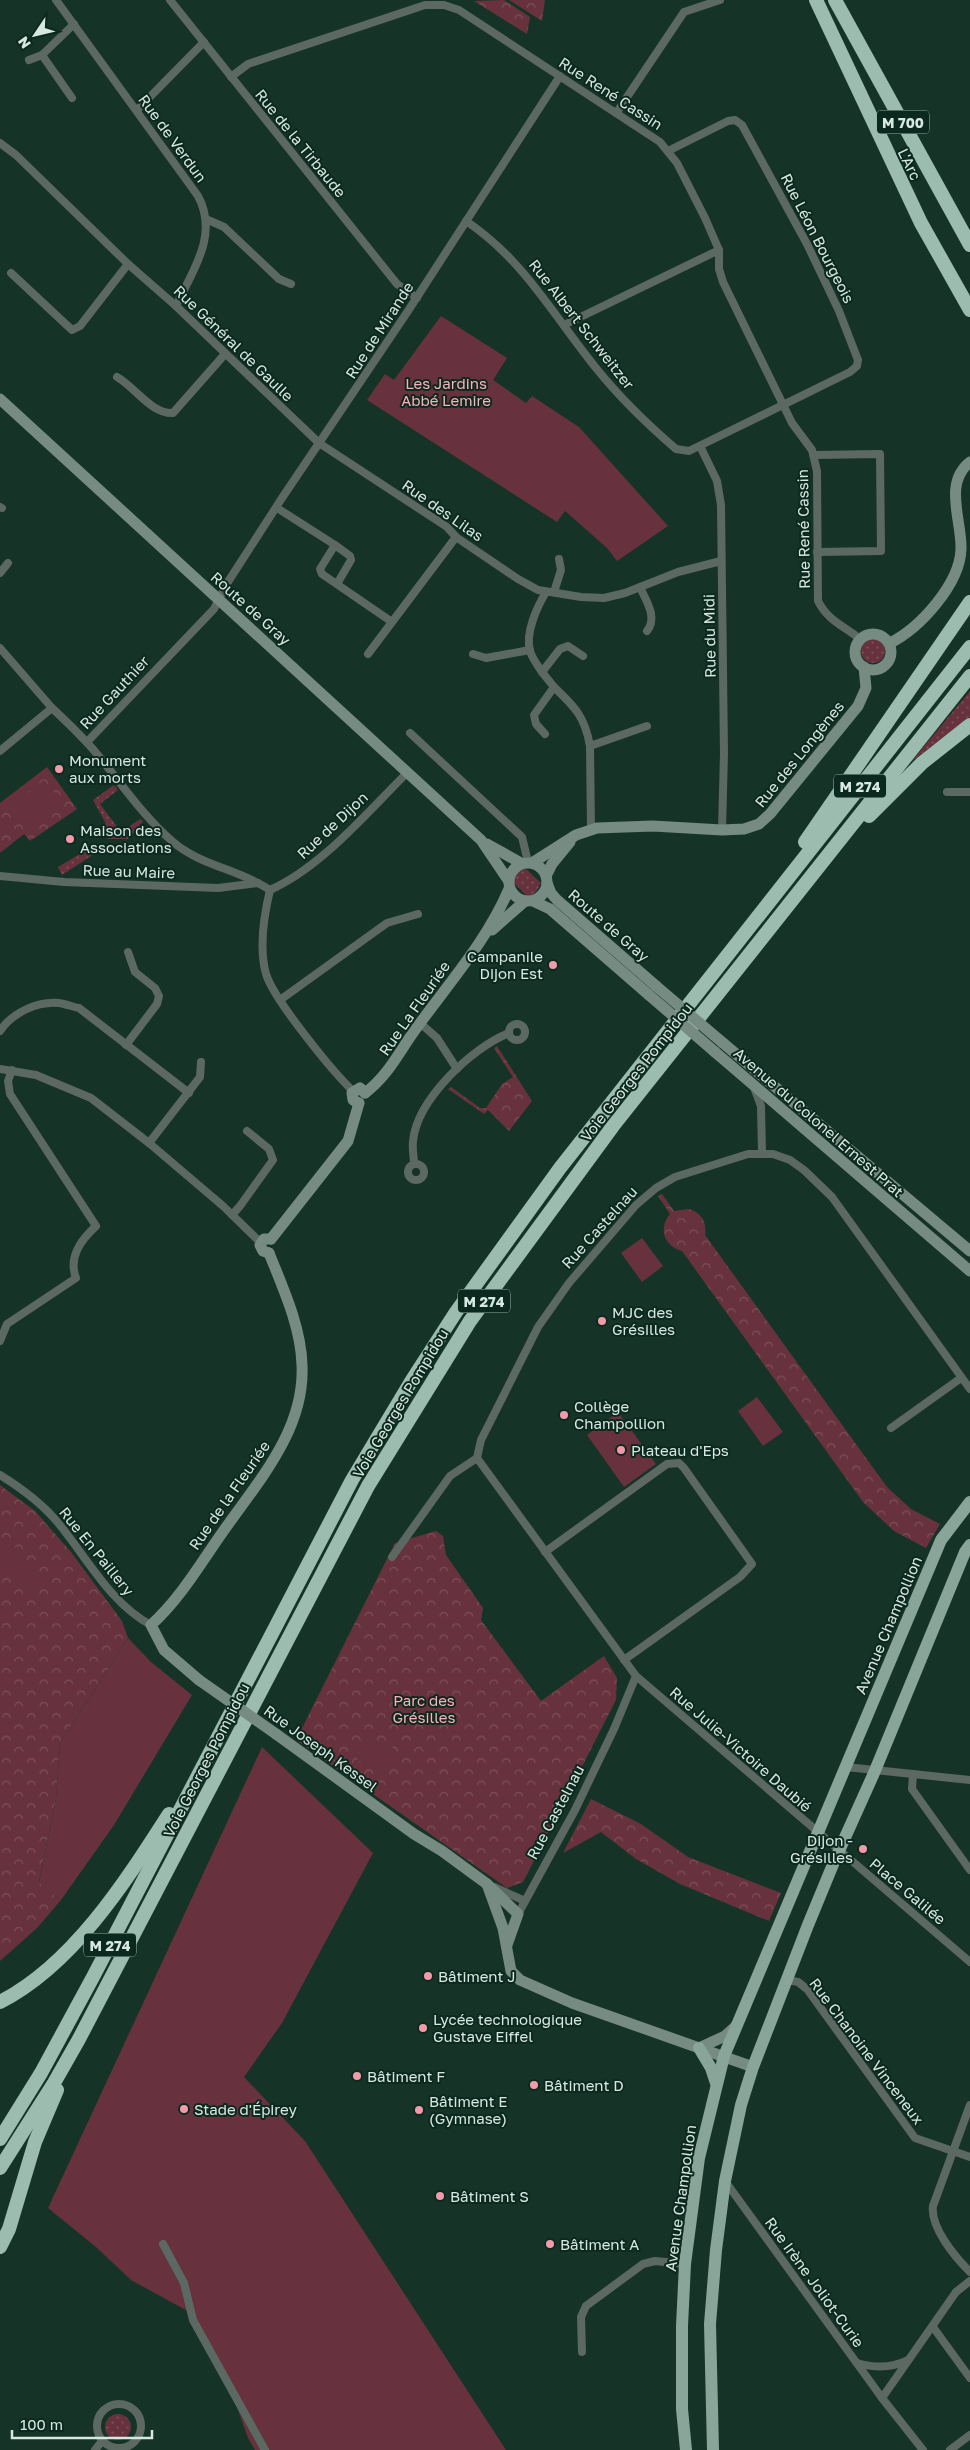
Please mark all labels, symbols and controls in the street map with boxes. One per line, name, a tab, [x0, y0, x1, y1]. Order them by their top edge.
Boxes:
north arrow	[10, 10, 60, 60]
text: N	[14, 34, 34, 52]
street label: Rue René Cassin	[556, 53, 666, 133]
street label: Rue de la Tirbaude	[252, 85, 350, 201]
street label: Rue de Verdun	[135, 91, 211, 185]
road number: M 700	[877, 110, 929, 134]
street label: L'Arc	[895, 145, 925, 183]
street label: Rue Léon Bourgeois	[777, 170, 859, 306]
street label: Rue Albert Schweitzer	[526, 255, 638, 393]
street label: Rue de Mirande	[341, 278, 417, 382]
street label: Rue Général de Gaulle	[170, 281, 298, 405]
park label: Les Jardins Abbé Lemire	[401, 374, 491, 409]
street label: Rue René Cassin	[793, 469, 813, 589]
street label: Rue des Lilas	[399, 475, 487, 545]
street label: Route de Gray	[207, 567, 295, 649]
street label: Rue du Midi	[699, 594, 719, 678]
street label: Rue Gauthier	[76, 652, 153, 732]
street label: Rue des Longènes	[751, 697, 847, 811]
place label: Monument aux morts	[69, 751, 146, 786]
marker: Monument aux morts	[53, 763, 65, 775]
road number: M 274	[834, 774, 886, 798]
street label: Rue de Dijon	[293, 788, 371, 862]
place label: Maison des Associations	[80, 821, 172, 856]
marker: Maison des Associations	[64, 833, 76, 845]
street label: Rue au Maire	[82, 860, 176, 882]
street label: Route de Gray	[565, 885, 654, 965]
place label: Campanile Dijon Est	[467, 947, 543, 982]
street label: Rue La Fleuriée	[375, 957, 453, 1059]
marker: Campanile Dijon Est	[547, 959, 559, 971]
street label: Voie Georges Pompidou	[576, 999, 696, 1145]
street label: Avenue du Colonel Ernest Prat	[731, 1044, 907, 1200]
street label: Rue Castelnau	[557, 1182, 641, 1272]
road number: M 274	[458, 1290, 510, 1312]
place label: MJC des Grésilles	[612, 1303, 675, 1338]
marker: MJC des Grésilles	[596, 1315, 608, 1327]
street label: Voie Georges Pompidou	[348, 1325, 452, 1481]
place label: Collège Champollion	[574, 1397, 665, 1432]
marker: Collège Champollion	[558, 1409, 570, 1421]
street label: Rue de la Fleuriée	[185, 1437, 273, 1553]
place label: Plateau d'Eps	[631, 1441, 729, 1459]
marker: Plateau d'Eps	[615, 1444, 627, 1456]
street label: Rue En Paillery	[56, 1503, 139, 1599]
street label: Avenue Champollion	[851, 1553, 925, 1697]
street label: Voie Georges Pompidou	[159, 1680, 253, 1840]
street label: Rue Julie-Victoire Daubié	[667, 1683, 816, 1816]
park label: Parc des Grésilles	[392, 1691, 456, 1726]
street label: Rue Joseph Kessel	[261, 1701, 381, 1795]
street label: Rue Castelnau	[523, 1762, 587, 1862]
place label: Dijon - Grésilles	[790, 1831, 853, 1866]
marker: Dijon - Grésilles	[857, 1843, 869, 1855]
street label: Place Galilée	[866, 1854, 950, 1928]
road number: M 274	[84, 1934, 136, 1956]
place label: Bâtiment J	[438, 1967, 516, 1985]
marker: Bâtiment J	[422, 1970, 434, 1982]
street label: Rue Chanoine Vinceneux	[806, 1974, 928, 2128]
place label: Lycée technologique Gustave Eiffel	[433, 2010, 582, 2045]
marker: Lycée technologique Gustave Eiffel	[417, 2022, 429, 2034]
place label: Bâtiment F	[367, 2067, 445, 2085]
marker: Bâtiment F	[351, 2070, 363, 2082]
place label: Bâtiment D	[544, 2076, 624, 2094]
marker: Bâtiment D	[528, 2079, 540, 2091]
place label: Bâtiment E (Gymnase)	[429, 2092, 507, 2127]
place label: Stade d'Épirey	[194, 2100, 297, 2118]
marker: Stade d'Épirey	[178, 2103, 190, 2115]
marker: Bâtiment E (Gymnase)	[413, 2104, 425, 2116]
street label: Avenue Champollion	[661, 2123, 699, 2273]
place label: Bâtiment S	[450, 2187, 529, 2205]
marker: Bâtiment S	[434, 2190, 446, 2202]
street label: Rue Irène Joliot-Curie	[762, 2213, 868, 2351]
place label: Bâtiment A	[560, 2235, 639, 2253]
marker: Bâtiment A	[544, 2238, 556, 2250]
scale bar	[12, 2408, 152, 2440]
text: 100 m	[20, 2415, 63, 2433]

